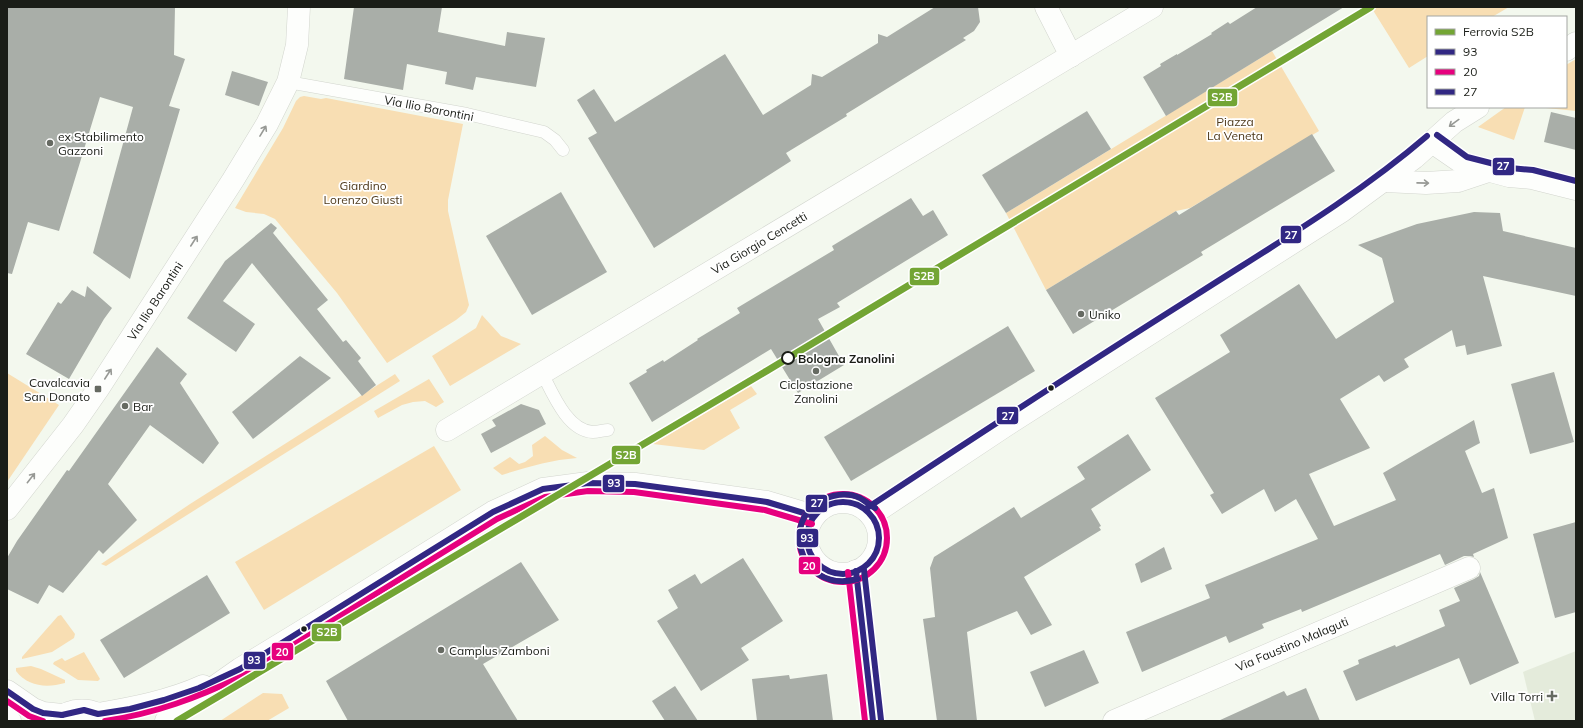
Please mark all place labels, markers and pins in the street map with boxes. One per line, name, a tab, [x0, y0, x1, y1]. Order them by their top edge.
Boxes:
place label: ex Stabilimento Gazzoni	[58, 129, 144, 158]
marker: ex Stabilimento Gazzoni	[45, 138, 55, 148]
place label: Uniko	[1089, 307, 1121, 322]
marker: Uniko	[1076, 309, 1086, 319]
marker: Bologna Zanolini	[781, 351, 795, 365]
place label: Bologna Zanolini	[798, 351, 895, 366]
marker: Ciclostazione Zanolini	[811, 366, 821, 376]
place label: Cavalcavia San Donato	[24, 375, 90, 404]
place label: Ciclostazione Zanolini	[779, 377, 853, 406]
unlabelled marker	[1046, 383, 1056, 393]
marker: Cavalcavia San Donato	[93, 384, 103, 394]
place label: Bar	[133, 399, 153, 414]
marker: Bar	[120, 401, 130, 411]
unlabelled marker	[299, 624, 309, 634]
place label: Camplus Zamboni	[449, 643, 550, 658]
marker: Camplus Zamboni	[436, 645, 446, 655]
place label: Villa Torri	[1491, 689, 1543, 704]
marker: Villa Torri	[1546, 690, 1558, 702]

